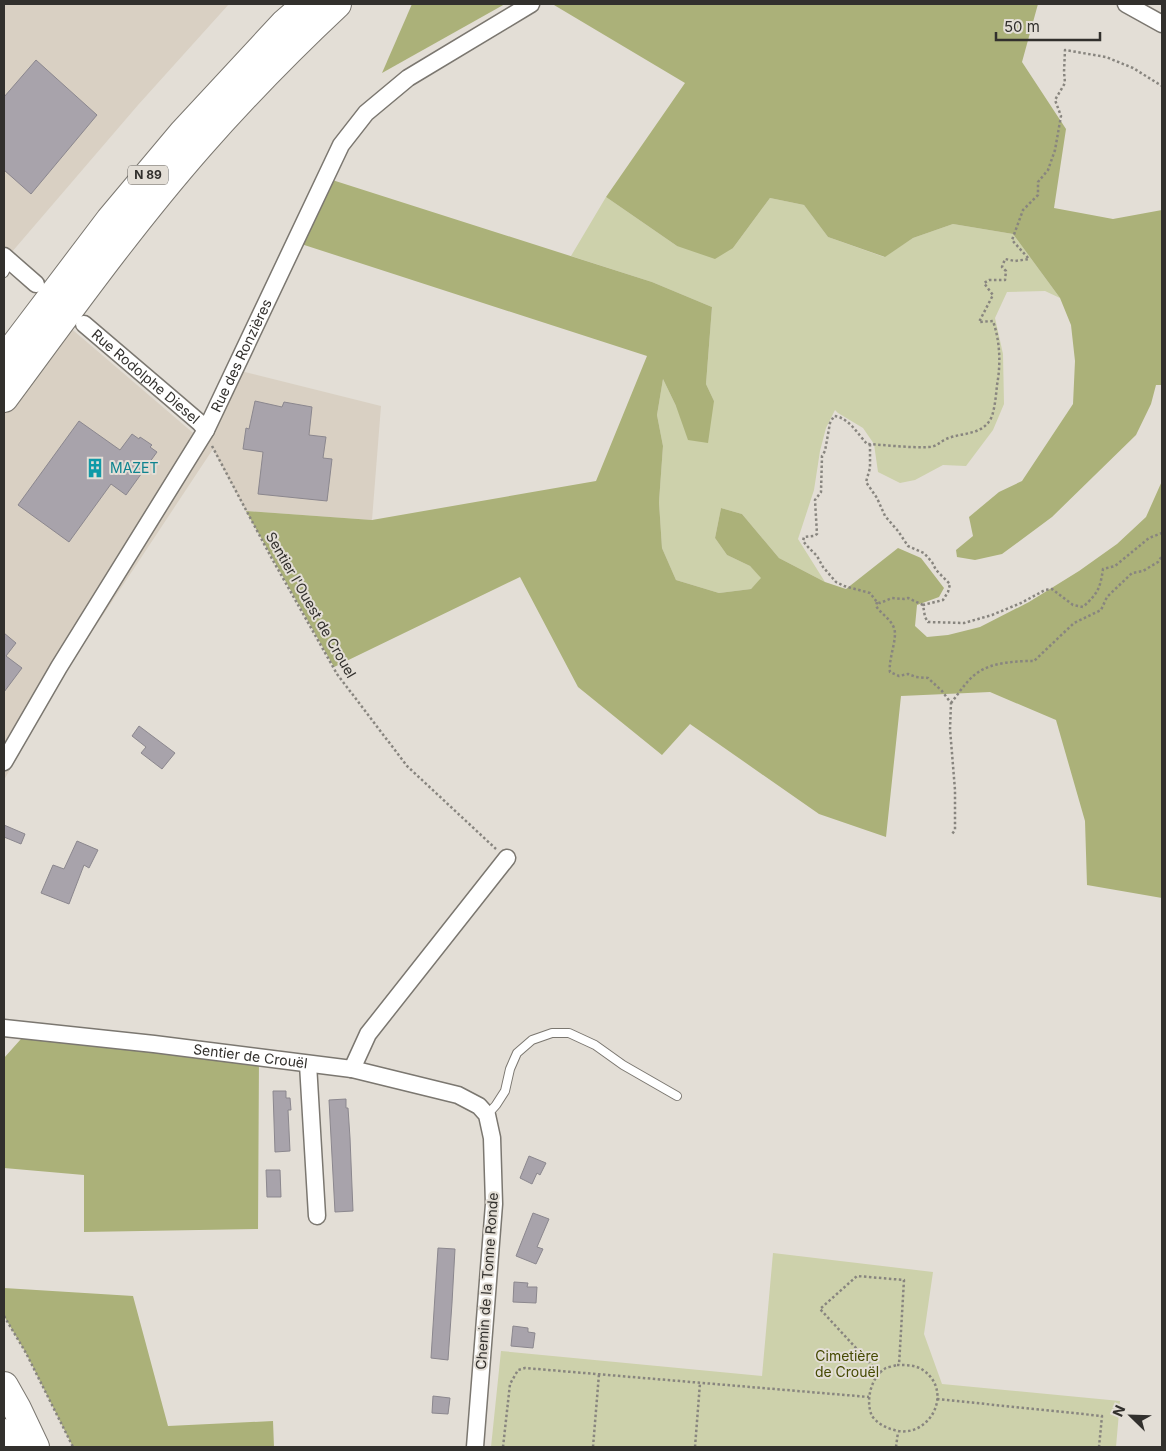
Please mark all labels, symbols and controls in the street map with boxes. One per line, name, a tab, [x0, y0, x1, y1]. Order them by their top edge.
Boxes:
scale bar	[996, 10, 1100, 42]
text: 50 m	[1004, 17, 1040, 36]
road number: N 89	[128, 166, 168, 184]
street label: Rue des Ronzières	[207, 296, 275, 415]
street label: Rue Rodolphe Diesel	[88, 325, 203, 427]
building icon: MAZET	[84, 457, 106, 479]
place label: MAZET	[110, 459, 159, 476]
street label: Sentier l'Ouest de Crouel	[263, 529, 360, 681]
street label: Sentier de Crouël	[192, 1040, 309, 1071]
street label: Chemin de la Tonne Ronde	[472, 1192, 501, 1370]
park label: Cimetière de Crouël	[815, 1347, 879, 1380]
north arrow	[1106, 1391, 1156, 1441]
text: N	[1109, 1402, 1128, 1419]

